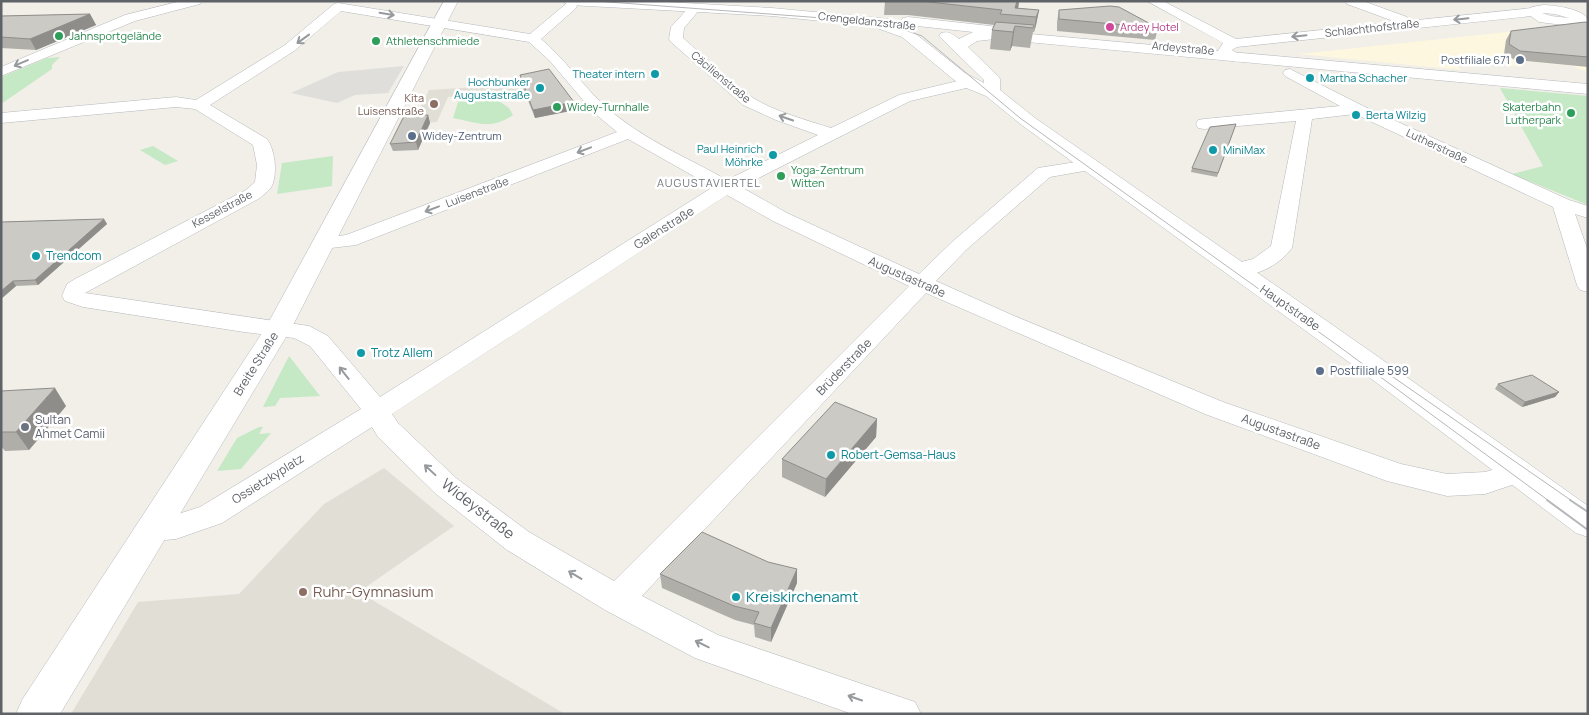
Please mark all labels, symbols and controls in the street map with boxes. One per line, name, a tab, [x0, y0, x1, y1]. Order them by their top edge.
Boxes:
street label: Crengeldanzstraße	[817, 8, 917, 33]
one-way arrow	[378, 9, 394, 19]
one-way arrow	[1453, 14, 1469, 24]
street label: Schlachthofstraße	[1324, 15, 1421, 40]
place label: Ardey Hotel	[1120, 19, 1179, 34]
marker: Ardey Hotel	[1104, 21, 1116, 33]
place label: Jahnsportgelände	[69, 28, 162, 43]
marker: Jahnsportgelände	[53, 30, 65, 42]
one-way arrow	[1291, 32, 1307, 41]
place label: Athletenschmiede	[386, 33, 480, 48]
one-way arrow	[297, 34, 310, 45]
marker: Athletenschmiede	[370, 35, 382, 47]
street label: Ardeystraße	[1151, 37, 1215, 58]
street label: Cäcilienstraße	[688, 47, 755, 106]
place label: Postfiliale 671	[1441, 52, 1510, 67]
marker: Postfiliale 671	[1514, 54, 1526, 66]
one-way arrow	[14, 58, 29, 68]
place label: Theater intern	[572, 66, 645, 81]
marker: Theater intern	[649, 68, 661, 80]
place label: Martha Schacher	[1320, 70, 1407, 85]
marker: Martha Schacher	[1304, 72, 1316, 84]
place label: Hochbunker Augustastraße	[454, 74, 531, 102]
marker: Hochbunker Augustastraße	[534, 82, 546, 94]
place label: Kita Luisenstraße	[358, 90, 425, 118]
marker: Kita Luisenstraße	[428, 98, 440, 110]
place label: Widey-Turnhalle	[567, 99, 650, 114]
place label: Skaterbahn Lutherpark	[1502, 99, 1562, 127]
marker: Widey-Turnhalle	[551, 101, 563, 113]
place label: Berta Wilzig	[1366, 107, 1426, 122]
marker: Skaterbahn Lutherpark	[1565, 107, 1577, 119]
marker: Berta Wilzig	[1350, 109, 1362, 121]
one-way arrow	[778, 113, 794, 123]
street label: Lutherstraße	[1404, 125, 1471, 167]
place label: Widey-Zentrum	[422, 128, 502, 143]
marker: Widey-Zentrum	[406, 130, 418, 142]
place label: Paul Heinrich Möhrke	[697, 141, 764, 169]
place label: MiniMax	[1223, 142, 1265, 157]
marker: MiniMax	[1207, 144, 1219, 156]
one-way arrow	[576, 146, 592, 155]
marker: Paul Heinrich Möhrke	[767, 149, 779, 161]
place label: Yoga-Zentrum Witten	[791, 162, 864, 190]
marker: Yoga-Zentrum Witten	[775, 170, 787, 182]
street label: Luisenstraße	[443, 172, 511, 210]
district label: AUGUSTAVIERTEL	[657, 175, 761, 190]
street label: Kesselstraße	[189, 186, 255, 231]
street label: Galenstraße	[630, 202, 697, 253]
one-way arrow	[425, 205, 440, 214]
place label: Trendcom	[46, 247, 102, 264]
marker: Trendcom	[30, 250, 42, 262]
street label: Augustastraße	[866, 252, 948, 301]
street label: Hauptstraße	[1257, 281, 1324, 335]
street label: Breite Straße	[229, 328, 282, 399]
street label: Brüderstraße	[812, 334, 875, 399]
place label: Trotz Allem	[371, 344, 433, 361]
marker: Trotz Allem	[355, 347, 367, 359]
place label: Postfiliale 599	[1330, 362, 1409, 379]
marker: Postfiliale 599	[1314, 365, 1326, 377]
one-way arrow	[339, 367, 350, 380]
street label: Augustastraße	[1239, 409, 1323, 454]
place label: Sultan Ahmet Camii	[35, 411, 105, 442]
marker: Sultan Ahmet Camii	[19, 421, 31, 433]
place label: Robert-Gemsa-Haus	[841, 446, 956, 463]
marker: Robert-Gemsa-Haus	[825, 449, 837, 461]
street label: Ossietzkyplatz	[228, 450, 307, 508]
one-way arrow	[423, 464, 436, 476]
street label: Wideystraße	[437, 473, 520, 544]
one-way arrow	[568, 570, 582, 580]
place label: Ruhr-Gymnasium	[313, 581, 433, 602]
marker: Ruhr-Gymnasium	[297, 586, 309, 598]
place label: Kreiskirchenamt	[746, 586, 858, 607]
marker: Kreiskirchenamt	[730, 591, 742, 603]
one-way arrow	[695, 639, 710, 649]
one-way arrow	[848, 693, 864, 702]

